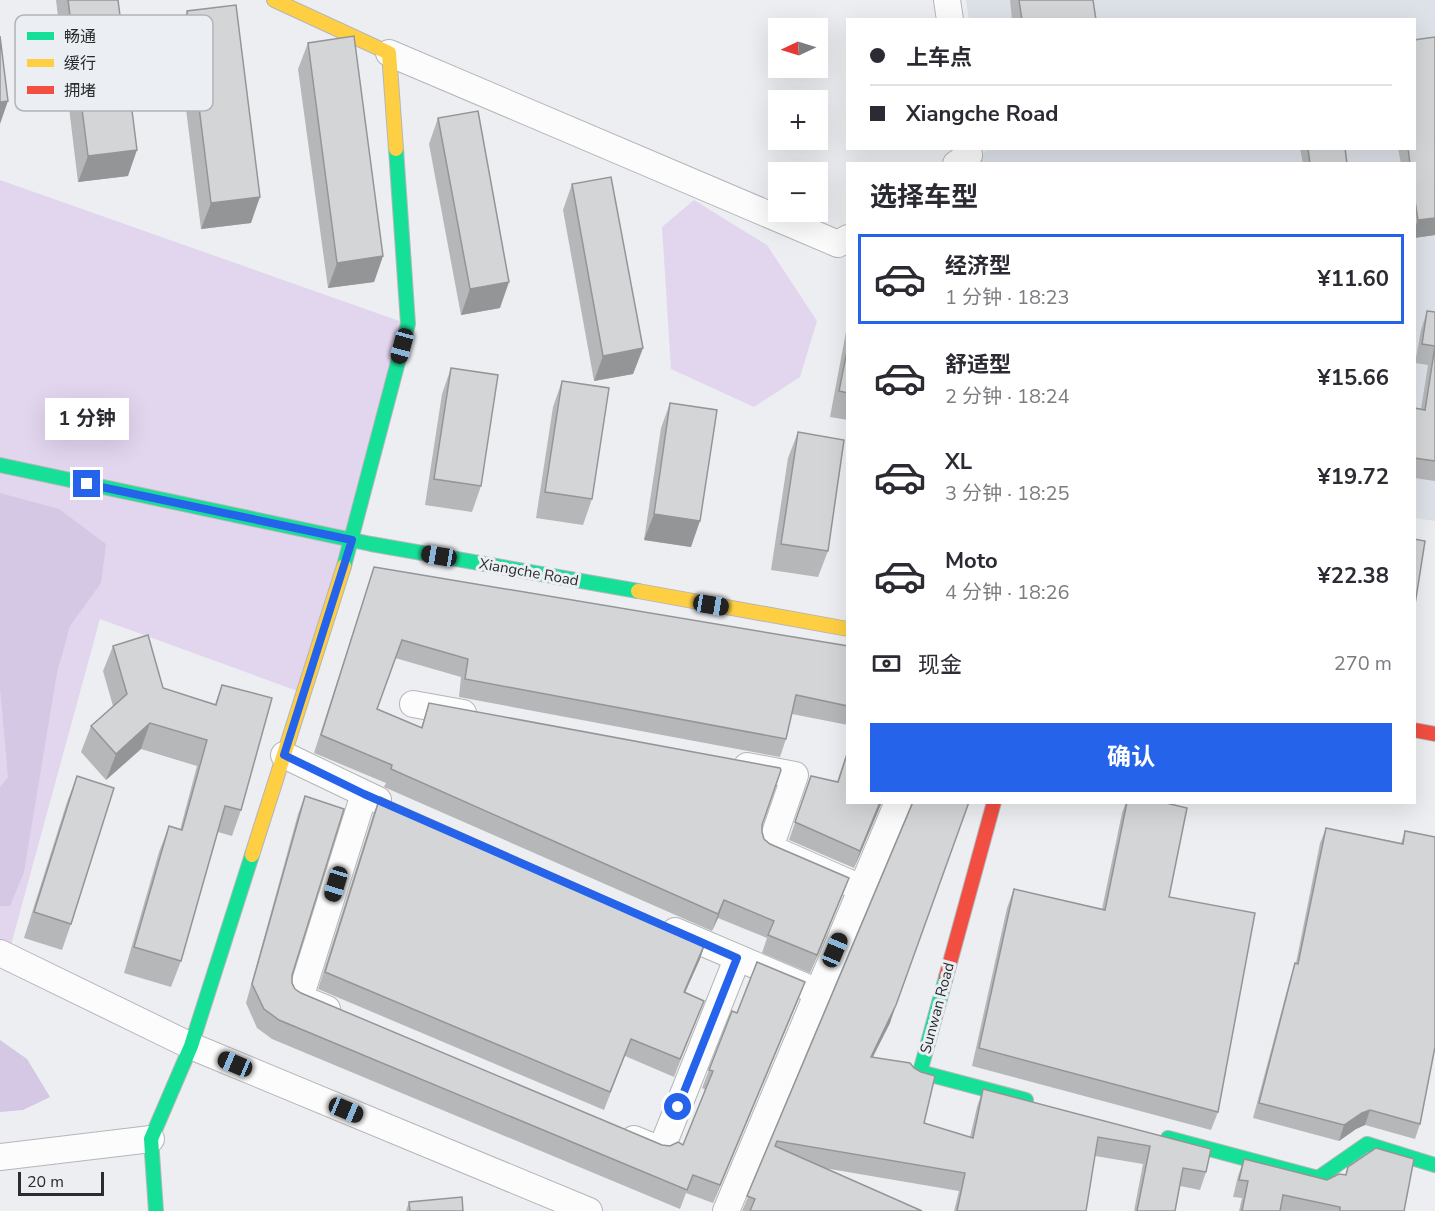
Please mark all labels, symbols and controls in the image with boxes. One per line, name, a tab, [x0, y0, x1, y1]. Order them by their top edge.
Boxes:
legend	[15, 15, 213, 111]
north arrow	[768, 18, 828, 78]
map controls	[768, 18, 828, 222]
text: 畅通	[64, 26, 96, 48]
text: 上车点	[906, 43, 972, 73]
text: 缓行	[64, 53, 96, 75]
text: 拥堵	[64, 80, 96, 102]
button: +	[768, 90, 828, 150]
text: Xiangche Road	[906, 99, 1058, 129]
button: −	[768, 162, 828, 222]
text: 选择车型	[870, 179, 978, 216]
text: 经济型	[945, 251, 1011, 281]
icon: car	[873, 252, 927, 306]
text: ¥11.60	[1318, 264, 1389, 294]
text: 1 分钟 · 18:23	[945, 284, 1070, 311]
car	[389, 326, 415, 366]
text: 舒适型	[945, 350, 1011, 380]
icon: car	[873, 351, 927, 405]
text: ¥15.66	[1318, 363, 1389, 393]
text: 2 分钟 · 18:24	[945, 383, 1070, 410]
callout: 1 分钟	[45, 397, 129, 439]
text: 1 分钟	[58, 405, 116, 432]
text: XL	[945, 447, 972, 477]
icon: car	[873, 450, 927, 504]
text: ¥19.72	[1318, 462, 1389, 492]
route end	[73, 470, 100, 497]
text: 3 分钟 · 18:25	[945, 480, 1070, 507]
car	[420, 544, 458, 568]
text: Moto	[945, 546, 998, 576]
icon: car	[873, 549, 927, 603]
street label: Xiangche Road	[478, 553, 580, 591]
text: ¥22.38	[1318, 561, 1389, 591]
text: 4 分钟 · 18:26	[945, 579, 1070, 606]
car	[692, 593, 730, 617]
icon: cash	[870, 647, 903, 680]
text: 现金	[918, 650, 962, 680]
text: 270 m	[1334, 650, 1392, 677]
button: 确认	[870, 723, 1392, 792]
car	[322, 864, 350, 904]
car	[820, 930, 850, 970]
street label: Sunwan Road	[915, 960, 959, 1056]
car	[215, 1049, 255, 1079]
route start	[664, 1093, 691, 1120]
car	[326, 1095, 366, 1125]
scale bar	[18, 1169, 104, 1196]
text: 20 m	[27, 1171, 64, 1193]

